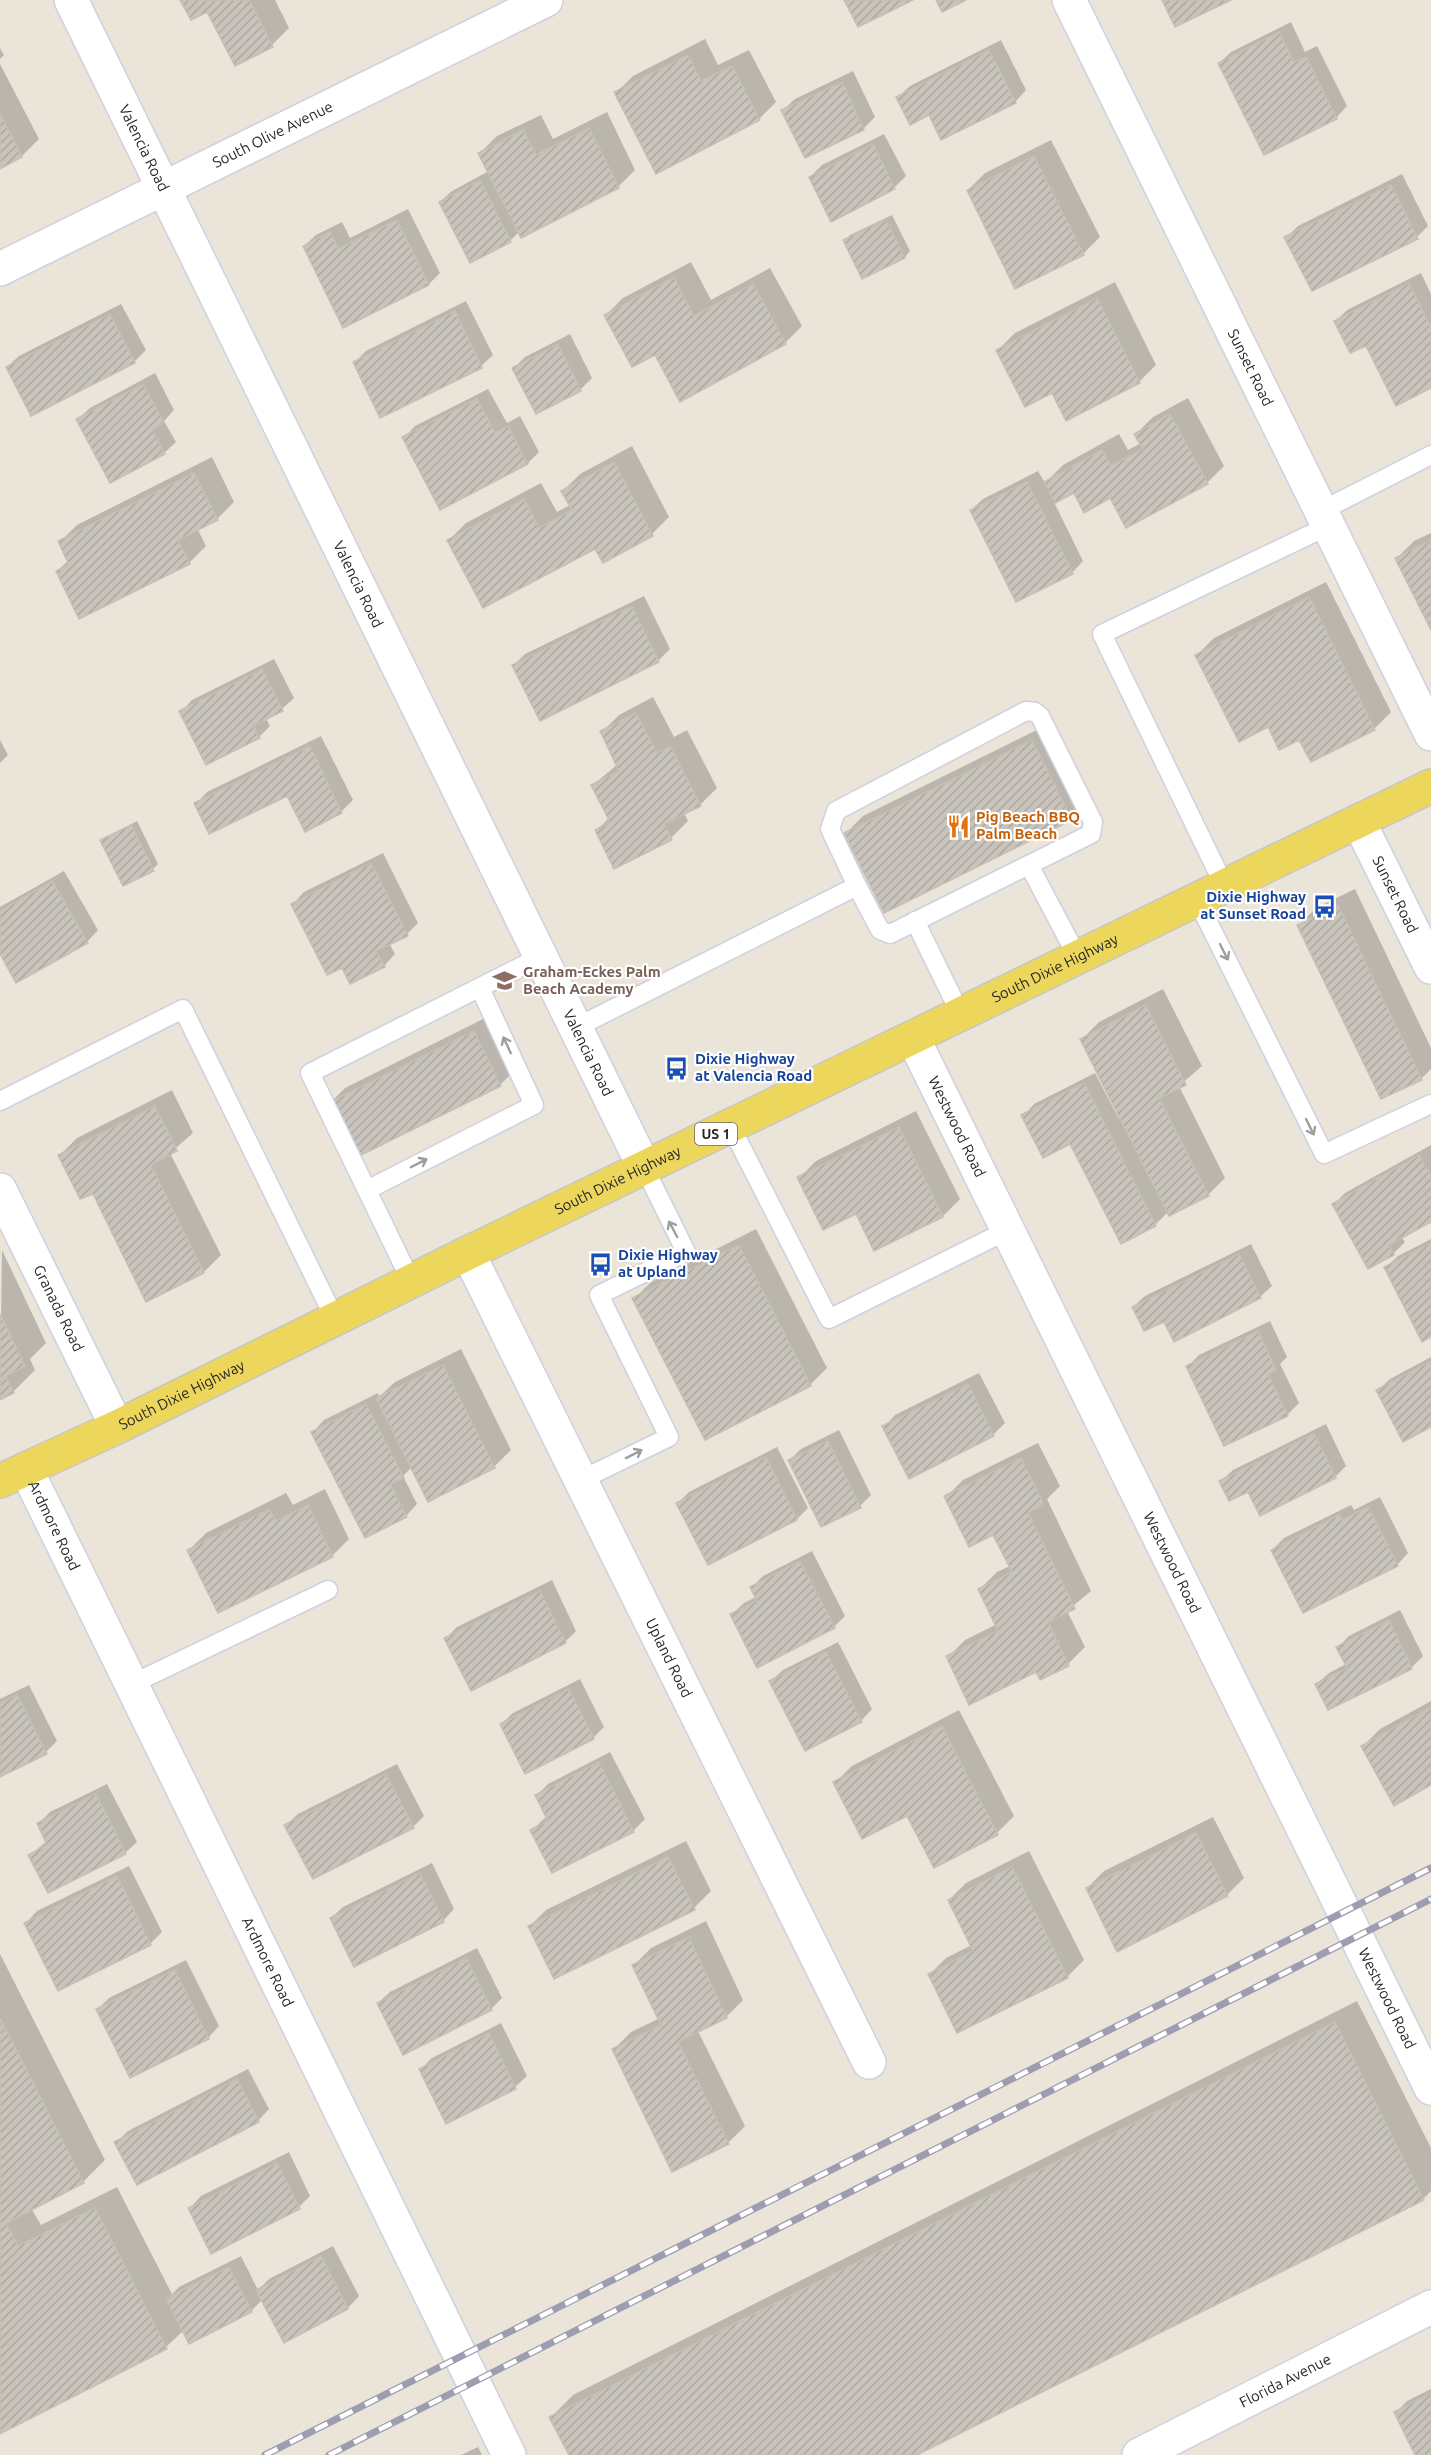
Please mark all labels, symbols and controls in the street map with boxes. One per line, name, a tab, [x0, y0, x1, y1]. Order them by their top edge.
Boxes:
street label: South Olive Avenue	[210, 97, 335, 171]
street label: Valencia Road	[116, 102, 173, 194]
street label: Sunset Road	[1225, 326, 1277, 409]
street label: Valencia Road	[330, 538, 387, 630]
place label: Pig Beach BBQ Palm Beach	[976, 808, 1080, 842]
restaurant icon: Pig Beach BBQ Palm Beach	[945, 813, 971, 839]
street label: Sunset Road	[1369, 853, 1422, 936]
place label: Dixie Highway at Sunset Road	[1200, 888, 1306, 922]
bus stop icon: Dixie Highway at Sunset Road	[1311, 893, 1337, 919]
street label: South Dixie Highway	[989, 930, 1121, 1006]
one-way arrow	[1219, 943, 1230, 961]
place label: Graham-Eckes Palm Beach Academy	[523, 963, 661, 997]
school or university icon: Graham-Eckes Palm Beach Academy	[492, 968, 518, 994]
street label: Valencia Road	[560, 1007, 617, 1099]
one-way arrow	[500, 1037, 512, 1055]
place label: Dixie Highway at Valencia Road	[695, 1050, 812, 1084]
bus stop icon: Dixie Highway at Valencia Road	[664, 1055, 690, 1081]
street label: Westwood Road	[925, 1073, 989, 1180]
one-way arrow	[1305, 1118, 1317, 1136]
road number: US 1	[695, 1123, 737, 1145]
street label: South Dixie Highway	[552, 1142, 683, 1218]
one-way arrow	[409, 1157, 427, 1168]
one-way arrow	[667, 1220, 678, 1238]
place label: Dixie Highway at Upland	[618, 1246, 718, 1280]
bus stop icon: Dixie Highway at Upland	[587, 1251, 613, 1277]
street label: Granada Road	[30, 1262, 87, 1354]
street label: South Dixie Highway	[116, 1356, 247, 1433]
one-way arrow	[624, 1448, 642, 1460]
street label: Ardmore Road	[25, 1478, 83, 1573]
street label: Westwood Road	[1140, 1509, 1204, 1616]
street label: Upland Road	[642, 1615, 696, 1700]
street label: Ardmore Road	[239, 1914, 297, 2010]
street label: Westwood Road	[1355, 1945, 1419, 2052]
street label: Florida Avenue	[1236, 2350, 1334, 2411]

